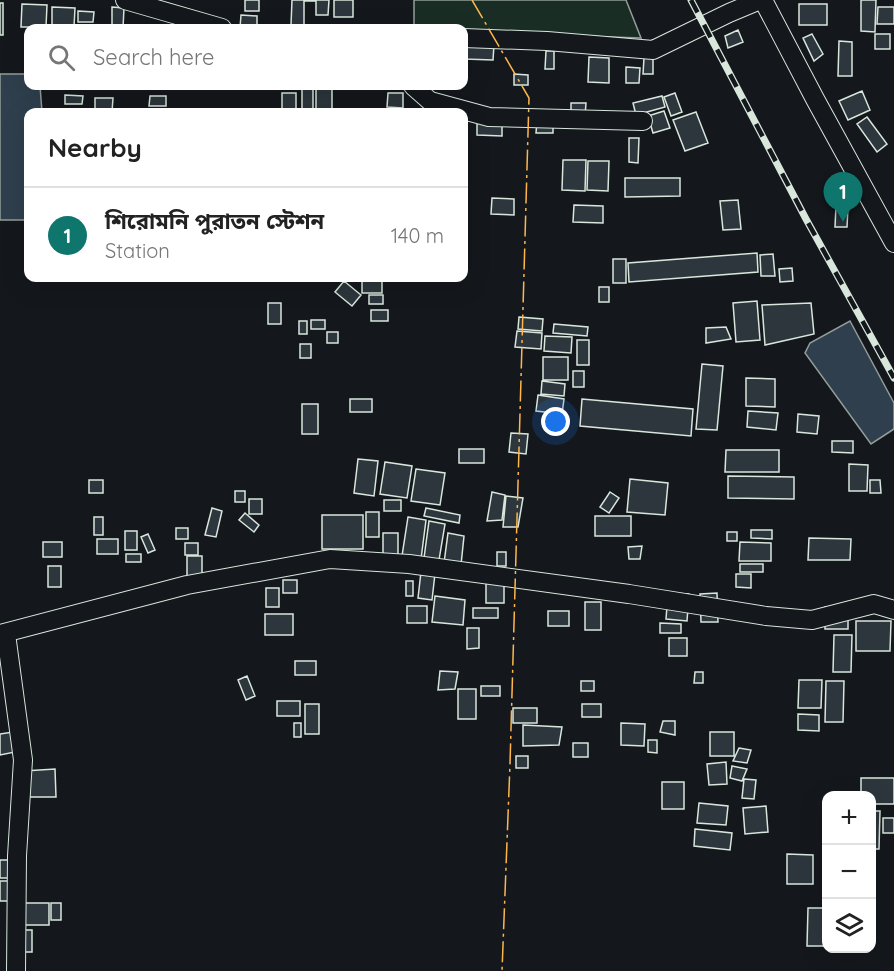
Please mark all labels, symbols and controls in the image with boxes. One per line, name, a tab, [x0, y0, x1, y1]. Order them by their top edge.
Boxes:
search box	[24, 24, 468, 90]
icon: search	[45, 41, 78, 74]
text: Search here	[93, 43, 214, 71]
text: Nearby	[48, 131, 142, 164]
pin: 1	[824, 172, 862, 222]
text: শিরোমনি পুরাতন স্টেশন	[105, 207, 324, 235]
text: 1	[64, 223, 71, 248]
text: 140 m	[391, 223, 444, 248]
text: Station	[105, 238, 170, 263]
your location	[541, 407, 570, 436]
map controls	[822, 791, 876, 953]
button: +	[822, 791, 876, 845]
button: −	[822, 845, 876, 899]
button: layers	[822, 899, 876, 953]

